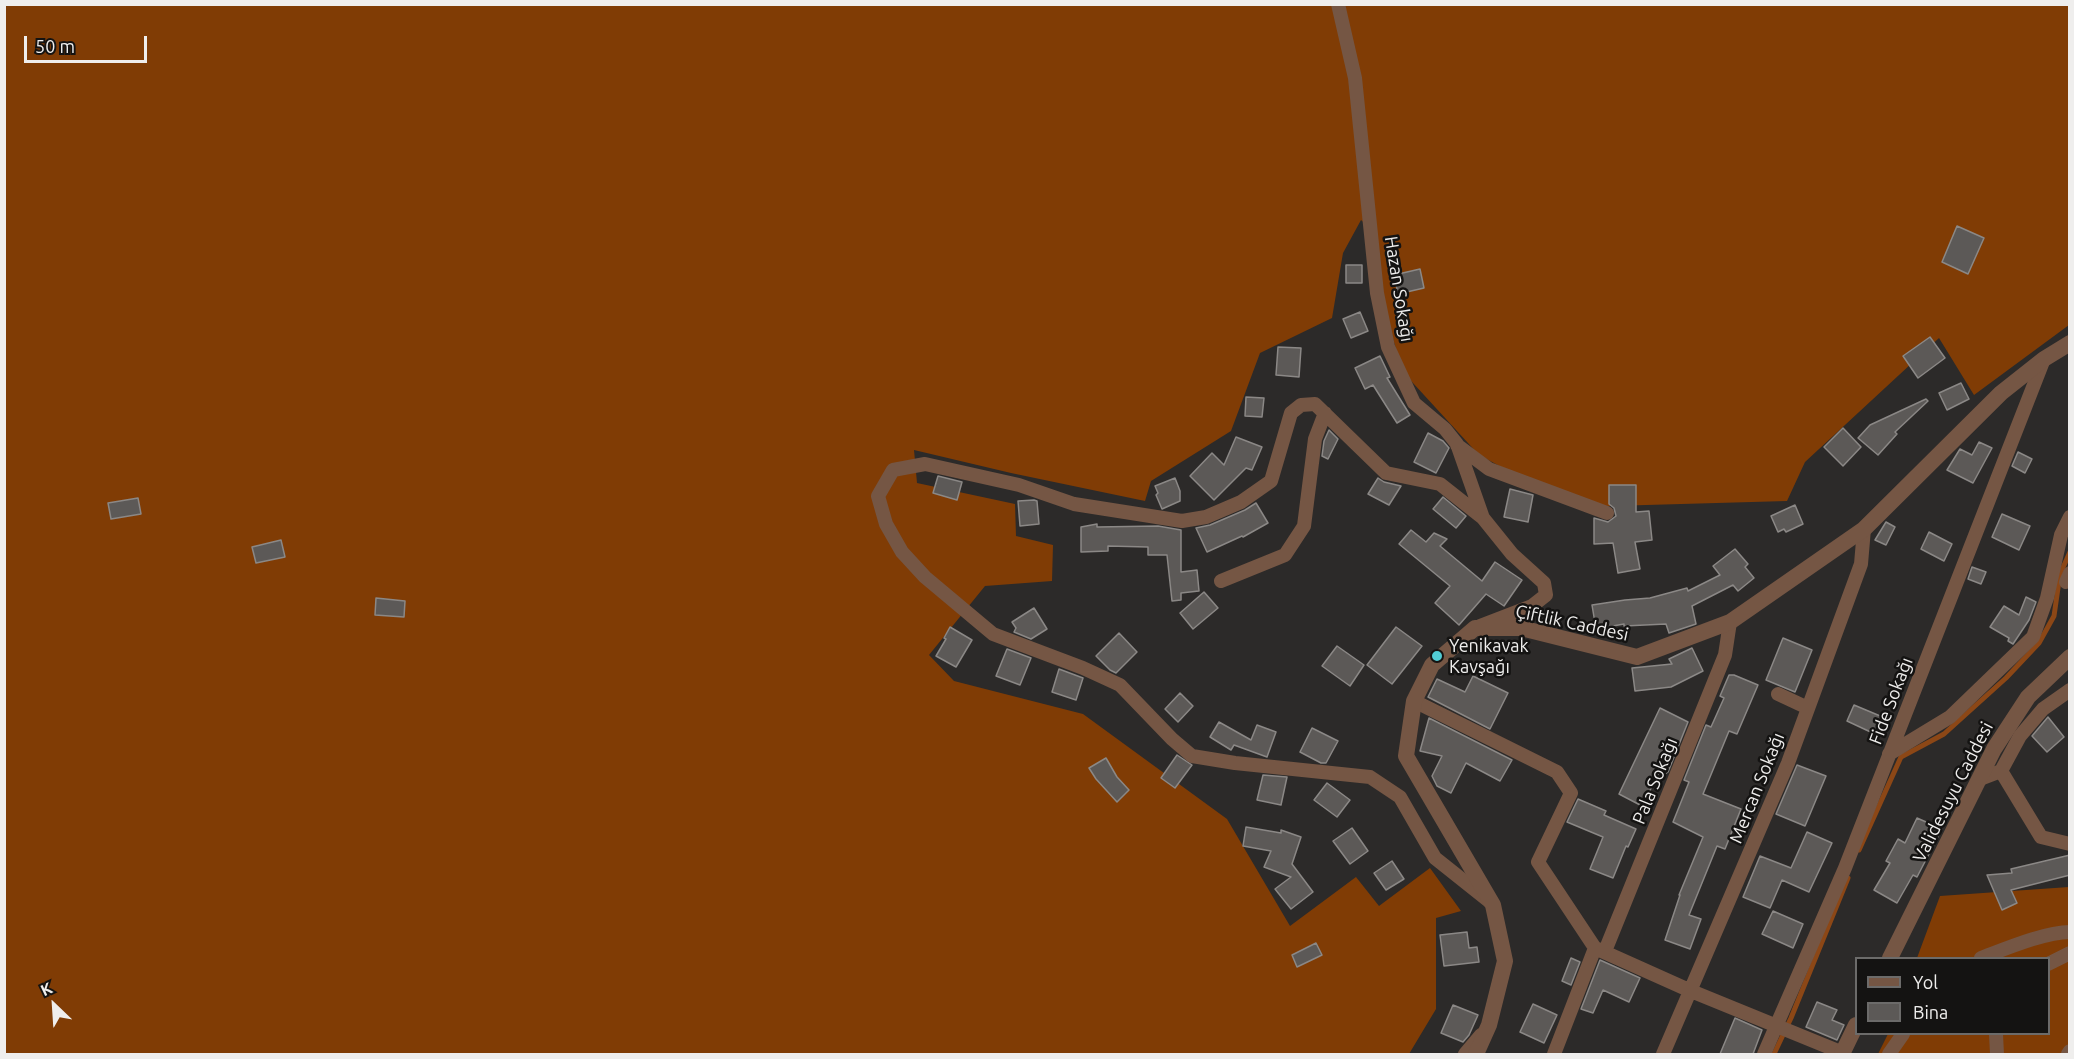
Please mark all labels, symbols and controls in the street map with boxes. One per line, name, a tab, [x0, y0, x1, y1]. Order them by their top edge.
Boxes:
scale bar	[27, 24, 150, 62]
text: 50 m	[35, 36, 75, 56]
street label: Hazan Sokağı	[1380, 235, 1418, 343]
street label: Çiftlik Caddesi	[1513, 600, 1631, 646]
place label: Yenikavak Kavşağı	[1449, 635, 1529, 678]
marker: Yenikavak Kavşağı	[1430, 649, 1444, 663]
street label: Fide Sokağı	[1865, 654, 1917, 748]
street label: Validesuyu Caddesi	[1908, 718, 1998, 866]
street label: Mercan Sokağı	[1725, 730, 1789, 846]
street label: Pala Sokağı	[1628, 735, 1682, 827]
legend	[1855, 957, 2050, 1035]
text: Yol	[1913, 972, 1938, 992]
north arrow	[24, 975, 84, 1035]
text: K	[38, 978, 55, 999]
text: Bina	[1913, 1002, 1948, 1022]

